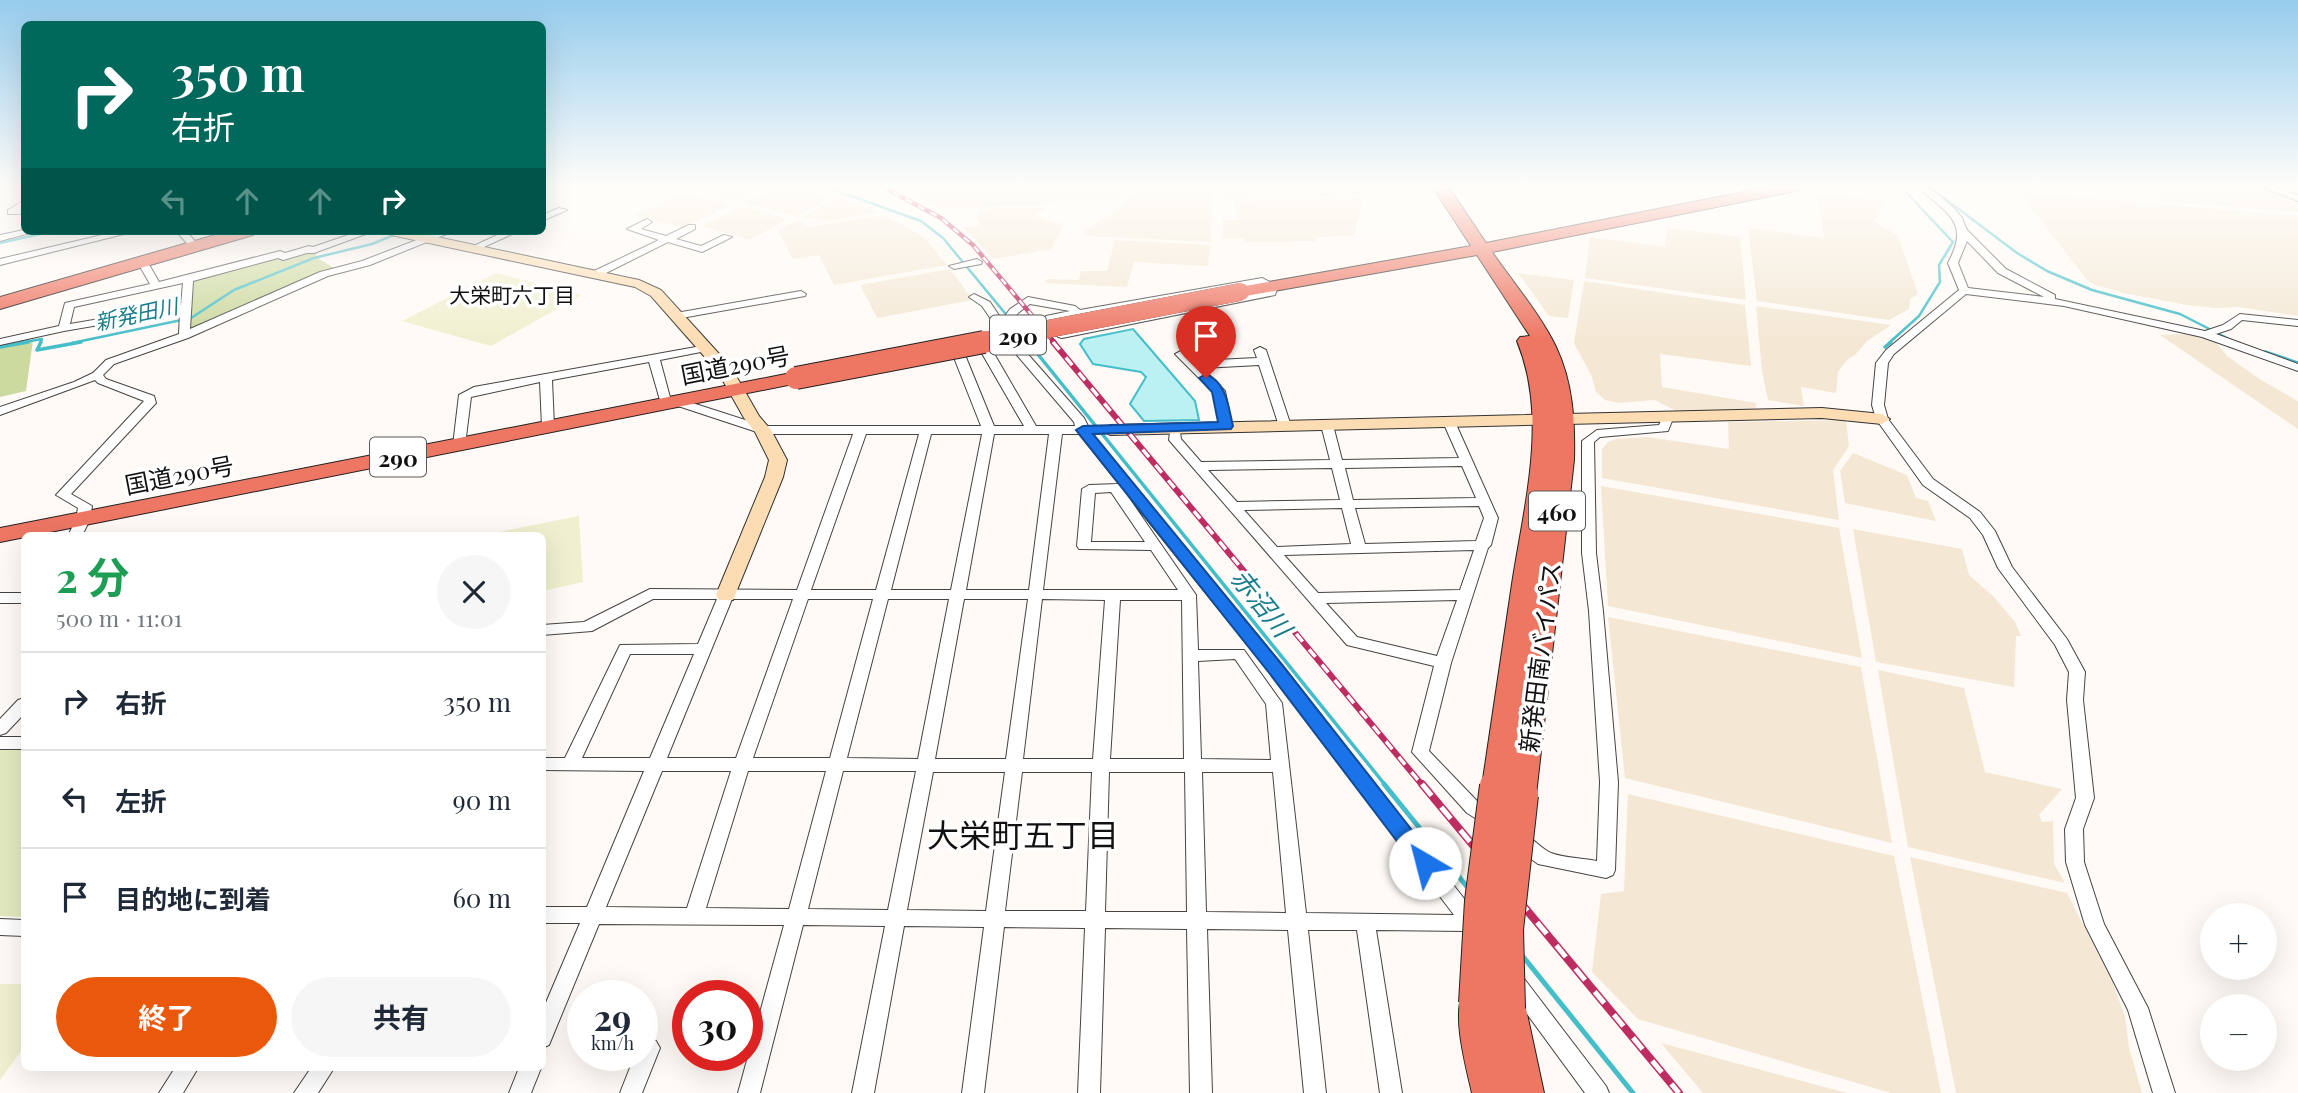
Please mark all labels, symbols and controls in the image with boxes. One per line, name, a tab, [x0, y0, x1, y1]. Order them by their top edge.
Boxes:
text: 350 m	[171, 39, 305, 104]
icon: right	[56, 49, 147, 140]
text: 右折	[171, 104, 235, 147]
icon: left	[155, 182, 193, 220]
icon: ahead	[228, 182, 266, 220]
icon: ahead	[301, 182, 339, 220]
icon: right	[374, 182, 412, 220]
district label: 大栄町六丁目	[449, 280, 575, 308]
water label: 新発田川	[92, 290, 182, 335]
pin	[1176, 306, 1236, 378]
road number: 290	[990, 316, 1046, 354]
icon: arrive	[1187, 317, 1225, 355]
street label: 国道290号	[678, 338, 792, 390]
road number: 290	[370, 438, 426, 477]
street label: 国道290号	[122, 448, 236, 500]
road number: 460	[1529, 491, 1585, 530]
text: 2 分	[56, 548, 129, 604]
button: close	[437, 555, 511, 629]
street label: 新発田南バイパス	[1511, 560, 1567, 754]
water label: 赤沼川	[1224, 561, 1302, 646]
text: 500 m · 11:01	[56, 602, 182, 633]
icon: right	[56, 682, 94, 720]
text: 350 m	[443, 684, 511, 719]
text: 右折	[115, 685, 167, 720]
icon: left	[56, 780, 94, 818]
text: 90 m	[453, 782, 511, 817]
text: 左折	[115, 783, 167, 818]
district label: 大栄町五丁目	[927, 812, 1119, 855]
position arrow	[1388, 826, 1462, 900]
icon: arrive	[56, 878, 94, 916]
text: 60 m	[452, 880, 511, 915]
text: 目的地に到着	[115, 881, 271, 916]
map controls	[2200, 903, 2277, 1071]
button: +	[2200, 903, 2277, 980]
button: 終了	[56, 977, 277, 1057]
button: 共有	[291, 977, 511, 1057]
speed limit sign: 30	[672, 980, 763, 1071]
text: 29	[594, 993, 631, 1040]
button: −	[2200, 994, 2277, 1071]
text: km/h	[591, 1031, 634, 1055]

